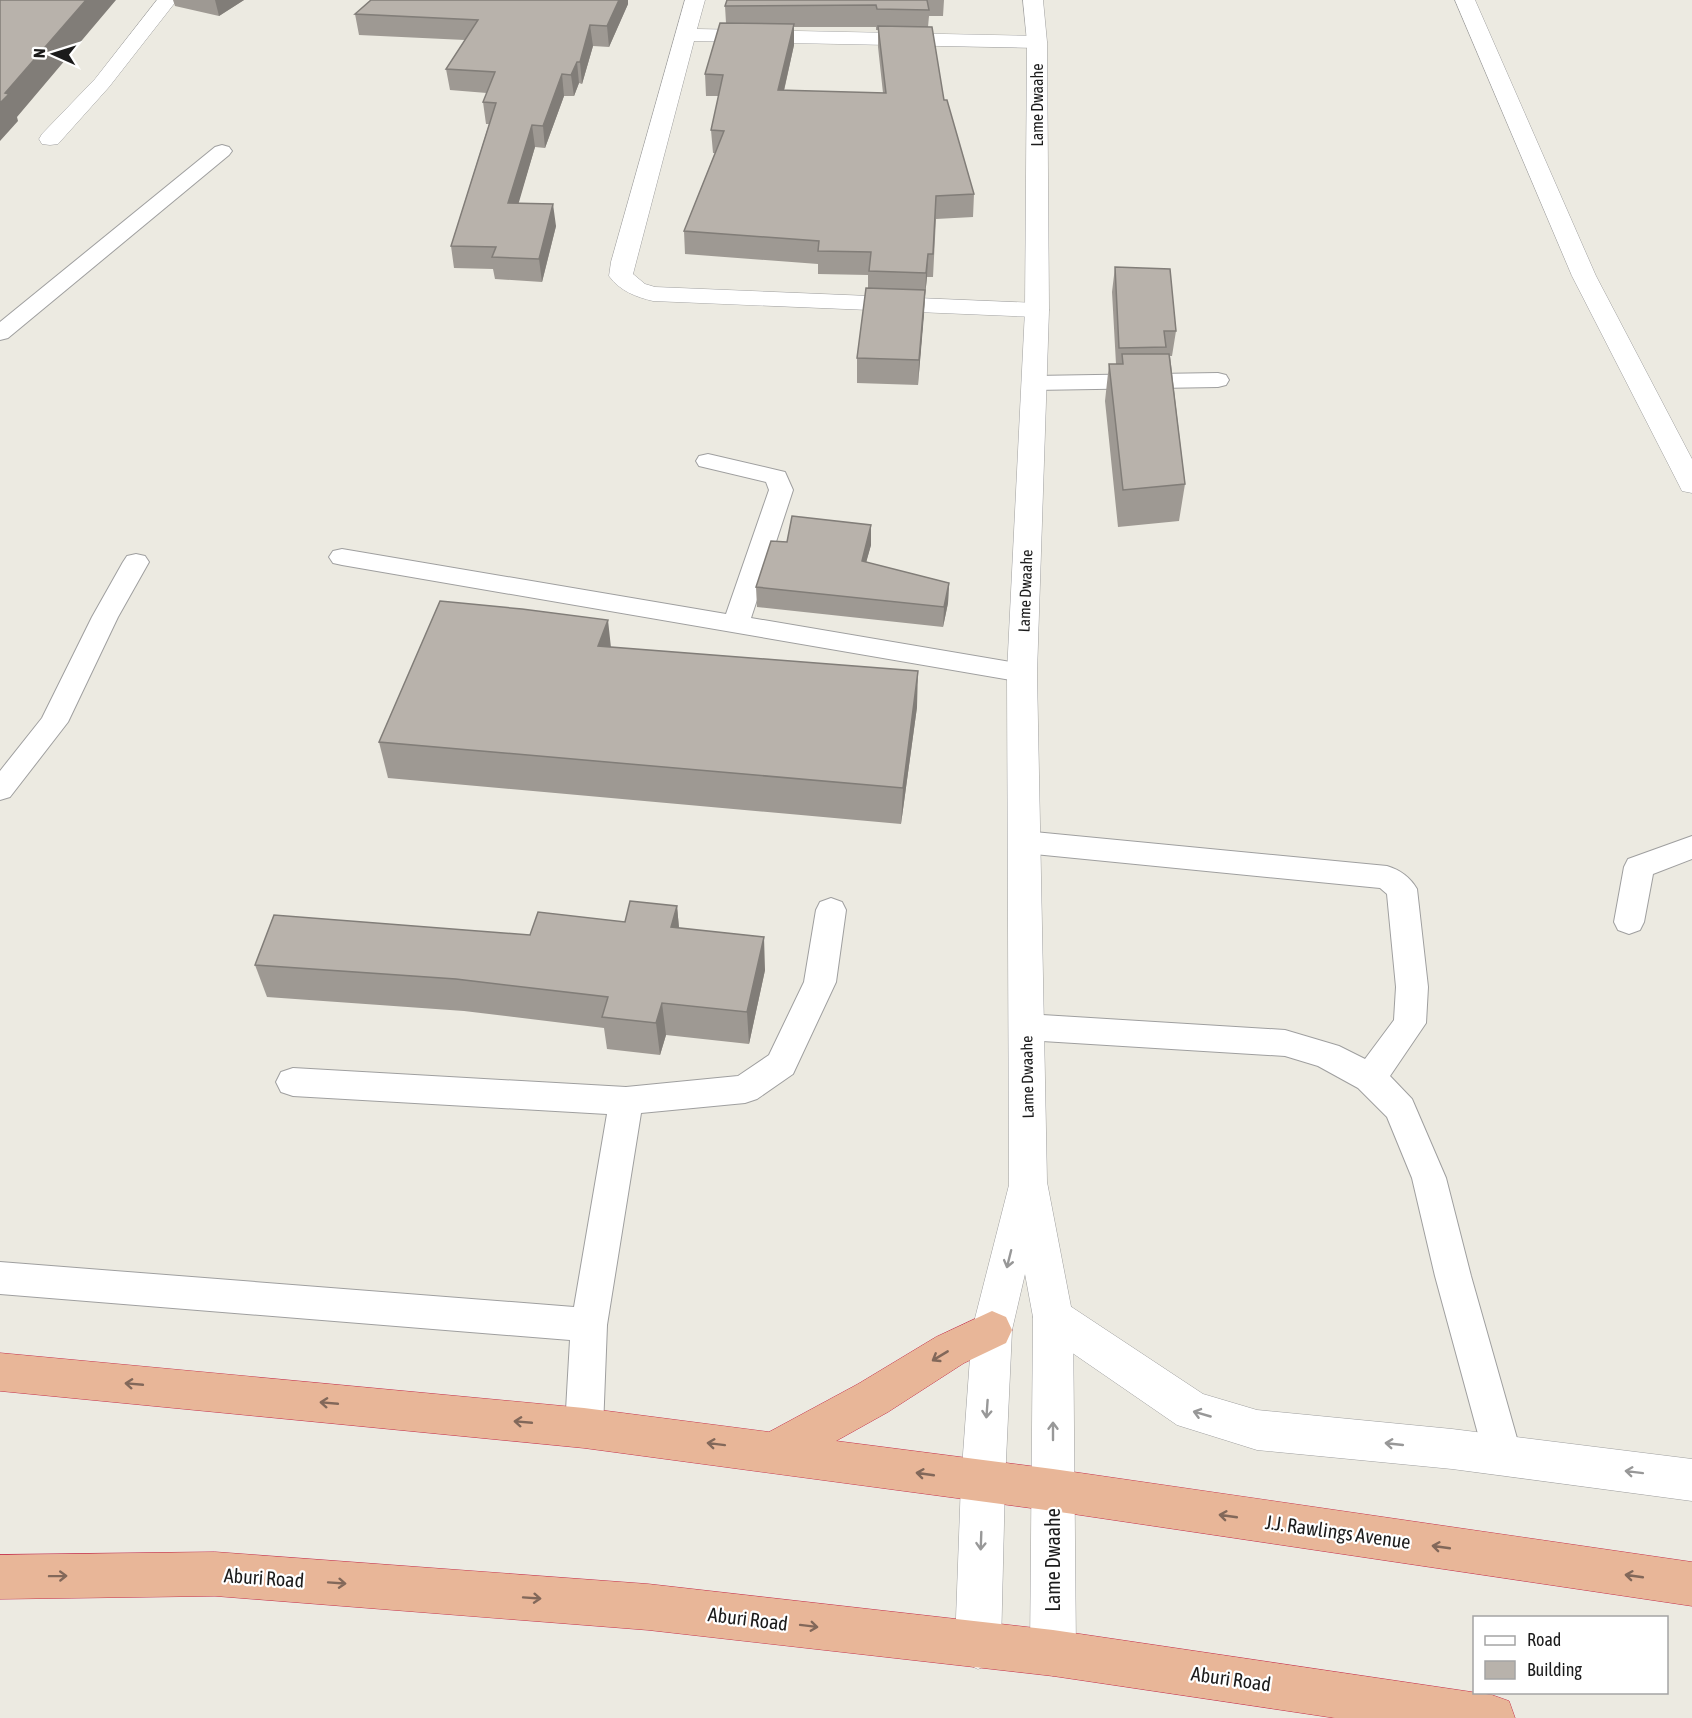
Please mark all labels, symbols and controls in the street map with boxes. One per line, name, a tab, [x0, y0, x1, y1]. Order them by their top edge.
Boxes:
north arrow	[24, 24, 84, 84]
text: N	[30, 48, 48, 58]
street label: Lame Dwaahe	[1028, 64, 1046, 146]
street label: Lame Dwaahe	[1015, 549, 1035, 633]
street label: Lame Dwaahe	[1017, 1035, 1037, 1119]
one-way arrow	[1003, 1249, 1015, 1268]
one-way arrow	[932, 1351, 949, 1363]
one-way arrow	[125, 1378, 145, 1389]
one-way arrow	[319, 1397, 339, 1408]
one-way arrow	[982, 1399, 993, 1419]
one-way arrow	[1193, 1408, 1212, 1419]
one-way arrow	[513, 1416, 533, 1427]
one-way arrow	[1047, 1422, 1059, 1442]
one-way arrow	[1385, 1438, 1404, 1449]
one-way arrow	[707, 1439, 727, 1450]
one-way arrow	[1625, 1467, 1644, 1478]
one-way arrow	[915, 1468, 935, 1479]
street label: Lame Dwaahe	[1041, 1508, 1064, 1612]
one-way arrow	[1218, 1510, 1238, 1521]
street label: J.J. Rawlings Avenue	[1264, 1510, 1412, 1553]
one-way arrow	[975, 1530, 987, 1550]
one-way arrow	[1432, 1542, 1452, 1553]
street label: Aburi Road	[223, 1563, 305, 1592]
one-way arrow	[48, 1570, 68, 1582]
one-way arrow	[1625, 1570, 1645, 1581]
one-way arrow	[327, 1578, 347, 1589]
one-way arrow	[521, 1593, 541, 1604]
street label: Aburi Road	[707, 1602, 789, 1635]
legend	[1473, 1616, 1668, 1694]
one-way arrow	[799, 1621, 818, 1632]
text: Road	[1527, 1629, 1561, 1650]
text: Building	[1527, 1659, 1582, 1680]
street label: Aburi Road	[1190, 1662, 1272, 1695]

